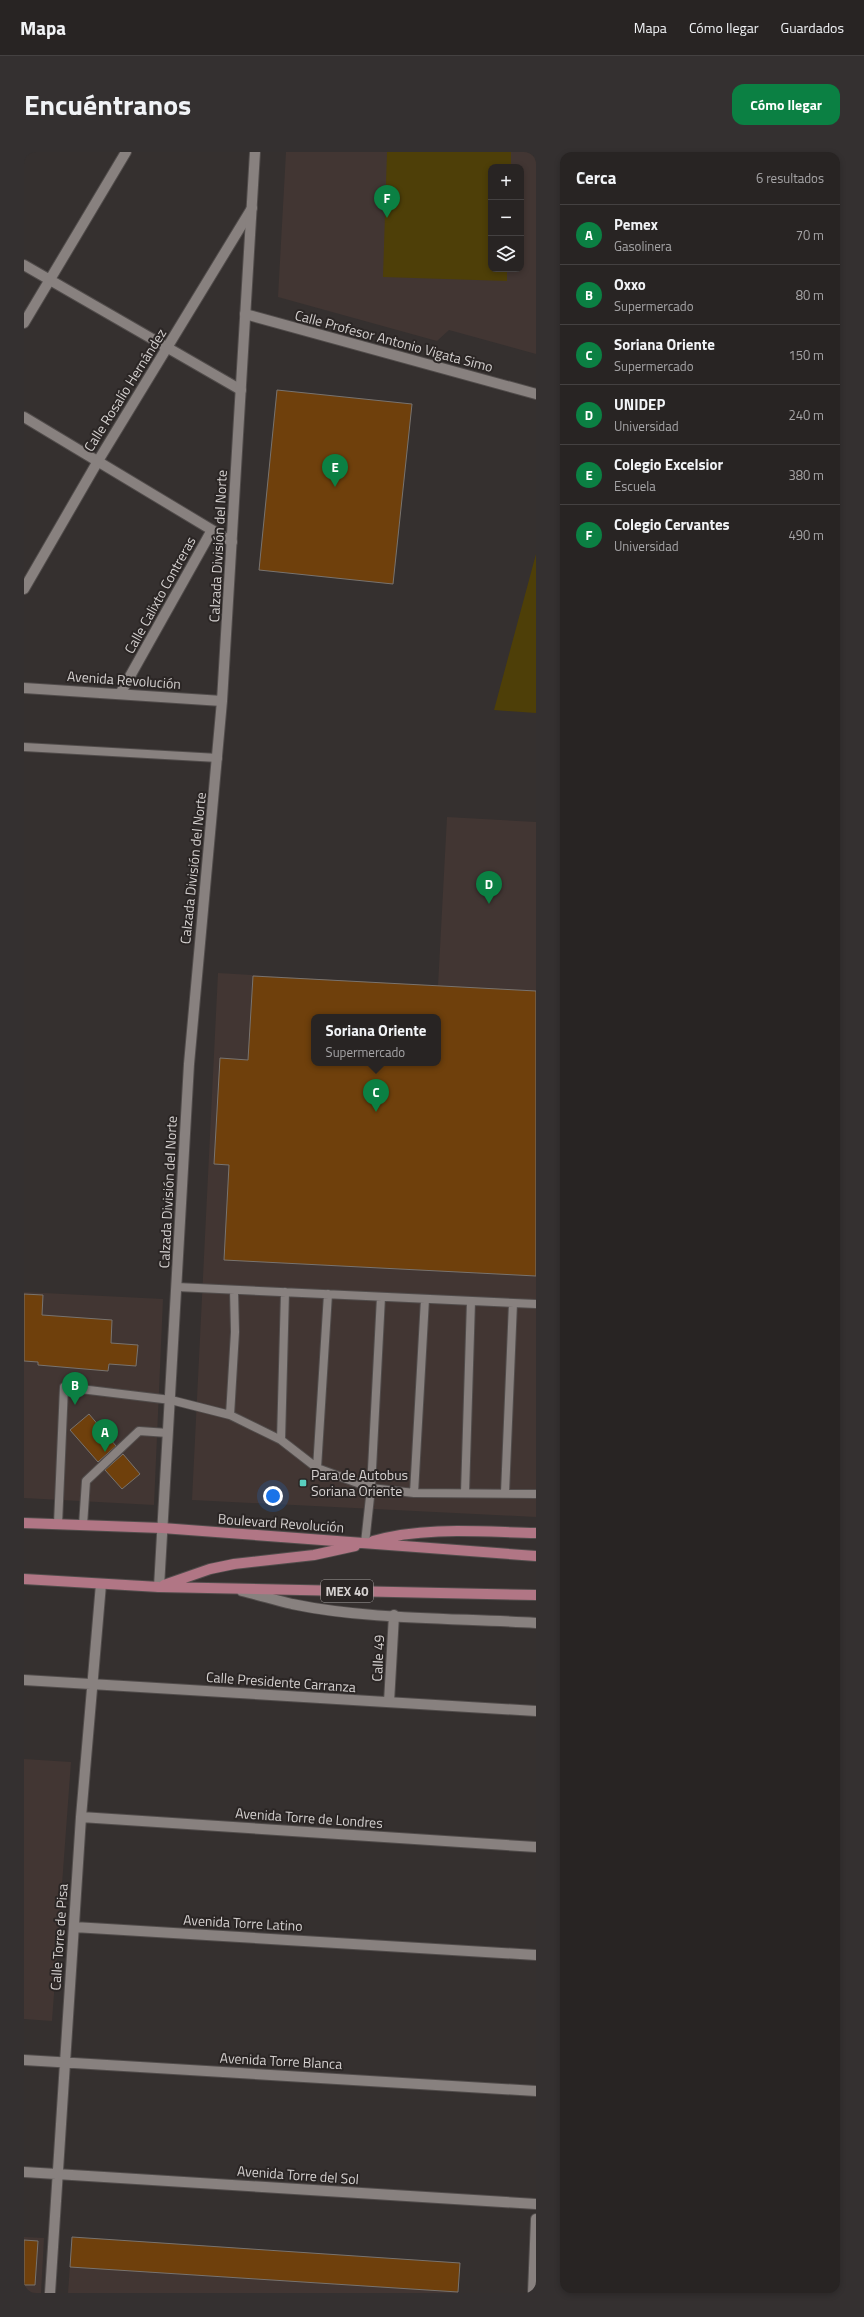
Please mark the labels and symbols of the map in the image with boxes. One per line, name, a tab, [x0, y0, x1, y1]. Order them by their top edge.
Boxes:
pin: F	[374, 185, 400, 218]
street label: Calle Profesor Antonio Vigata Simo	[293, 304, 496, 377]
street label: Calle Rosalío Hernández	[78, 324, 171, 455]
pin: E	[322, 454, 348, 487]
street label: Calzada División del Norte	[203, 469, 232, 623]
street label: Calle Calixto Contreras	[119, 532, 201, 657]
street label: Avenida Revolución	[66, 665, 182, 694]
street label: Calzada División del Norte	[174, 791, 211, 945]
pin: D	[476, 871, 502, 904]
pin: C	[363, 1079, 389, 1112]
street label: Calzada División del Norte	[153, 1115, 182, 1269]
pin: B	[62, 1372, 88, 1405]
pin: A	[92, 1419, 118, 1452]
place label: Para de Autobus Soriana Oriente	[311, 1464, 408, 1501]
marker: Para de Autobus Soriana Oriente	[298, 1478, 308, 1488]
your location	[263, 1486, 283, 1506]
street label: Boulevard Revolución	[217, 1508, 345, 1537]
road number: MEX 40	[321, 1580, 373, 1602]
street label: Calle 49	[366, 1634, 389, 1682]
street label: Calle Presidente Carranza	[205, 1666, 357, 1697]
street label: Avenida Torre de Londres	[235, 1802, 384, 1833]
street label: Calle Torre de Pisa	[44, 1883, 73, 1991]
street label: Avenida Torre Latino	[183, 1909, 303, 1936]
street label: Avenida Torre Blanca	[219, 2047, 343, 2074]
street label: Avenida Torre del Sol	[236, 2160, 360, 2189]

